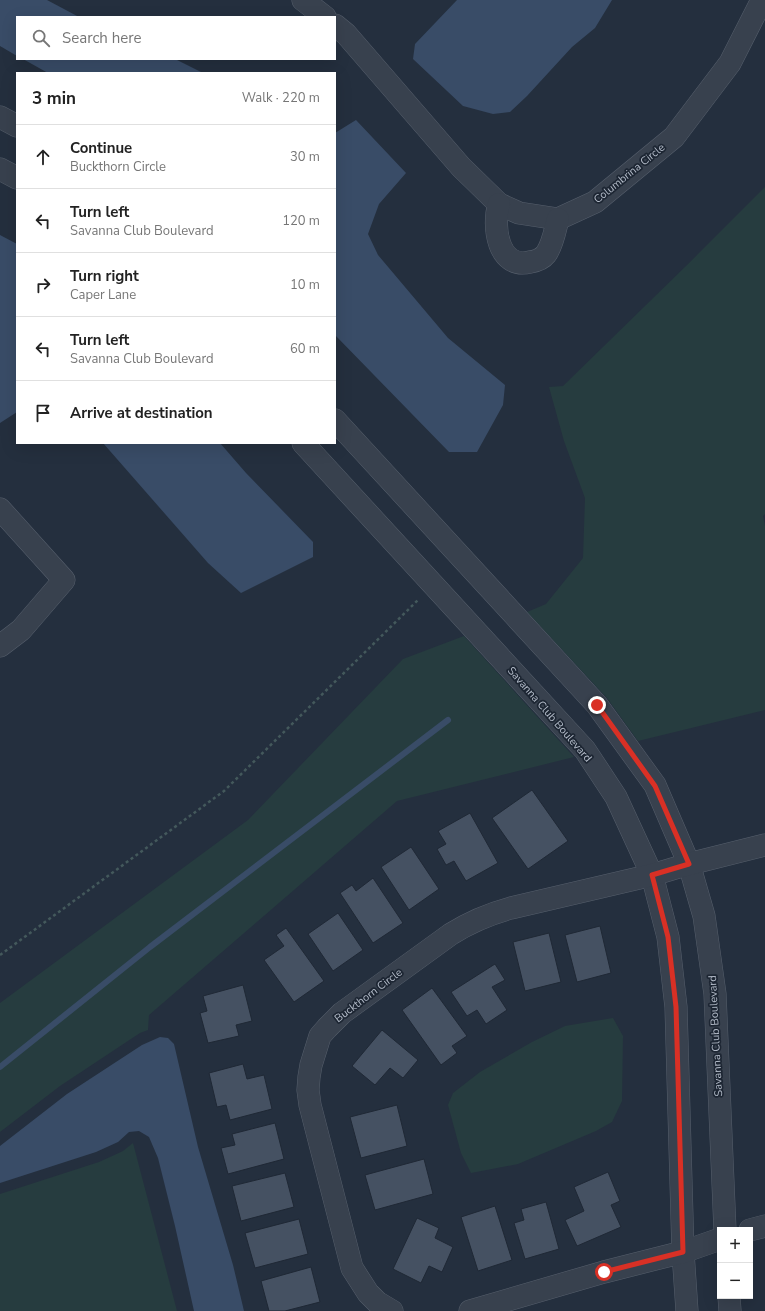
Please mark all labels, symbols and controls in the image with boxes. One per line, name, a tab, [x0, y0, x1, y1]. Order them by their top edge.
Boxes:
search box	[16, 16, 336, 60]
icon: search	[30, 27, 52, 49]
text: Search here	[62, 28, 142, 48]
text: 3 min	[32, 87, 76, 110]
text: Walk · 220 m	[242, 89, 320, 107]
text: Continue	[70, 138, 132, 158]
street label: Columbrina Circle	[590, 140, 668, 207]
icon: ahead	[32, 146, 54, 168]
text: 30 m	[290, 148, 320, 166]
text: Buckthorn Circle	[70, 158, 166, 176]
text: Turn left	[70, 202, 129, 222]
icon: left	[32, 210, 54, 232]
text: 120 m	[282, 212, 320, 230]
text: Savanna Club Boulevard	[70, 222, 214, 240]
text: Turn right	[70, 266, 139, 286]
icon: right	[32, 274, 54, 296]
text: 10 m	[290, 276, 320, 294]
text: Caper Lane	[70, 286, 136, 304]
text: Turn left	[70, 330, 129, 350]
icon: left	[32, 338, 54, 360]
text: 60 m	[290, 340, 320, 358]
text: Savanna Club Boulevard	[70, 350, 214, 368]
icon: arrive	[32, 402, 54, 424]
text: Arrive at destination	[70, 403, 213, 423]
street label: Savanna Club Boulevard	[504, 664, 595, 765]
route end	[588, 696, 606, 714]
street label: Buckthorn Circle	[331, 965, 405, 1026]
street label: Savanna Club Boulevard	[705, 975, 726, 1097]
map controls	[717, 1227, 753, 1299]
button: +	[717, 1227, 753, 1263]
route start	[595, 1263, 613, 1281]
button: −	[717, 1263, 753, 1299]

